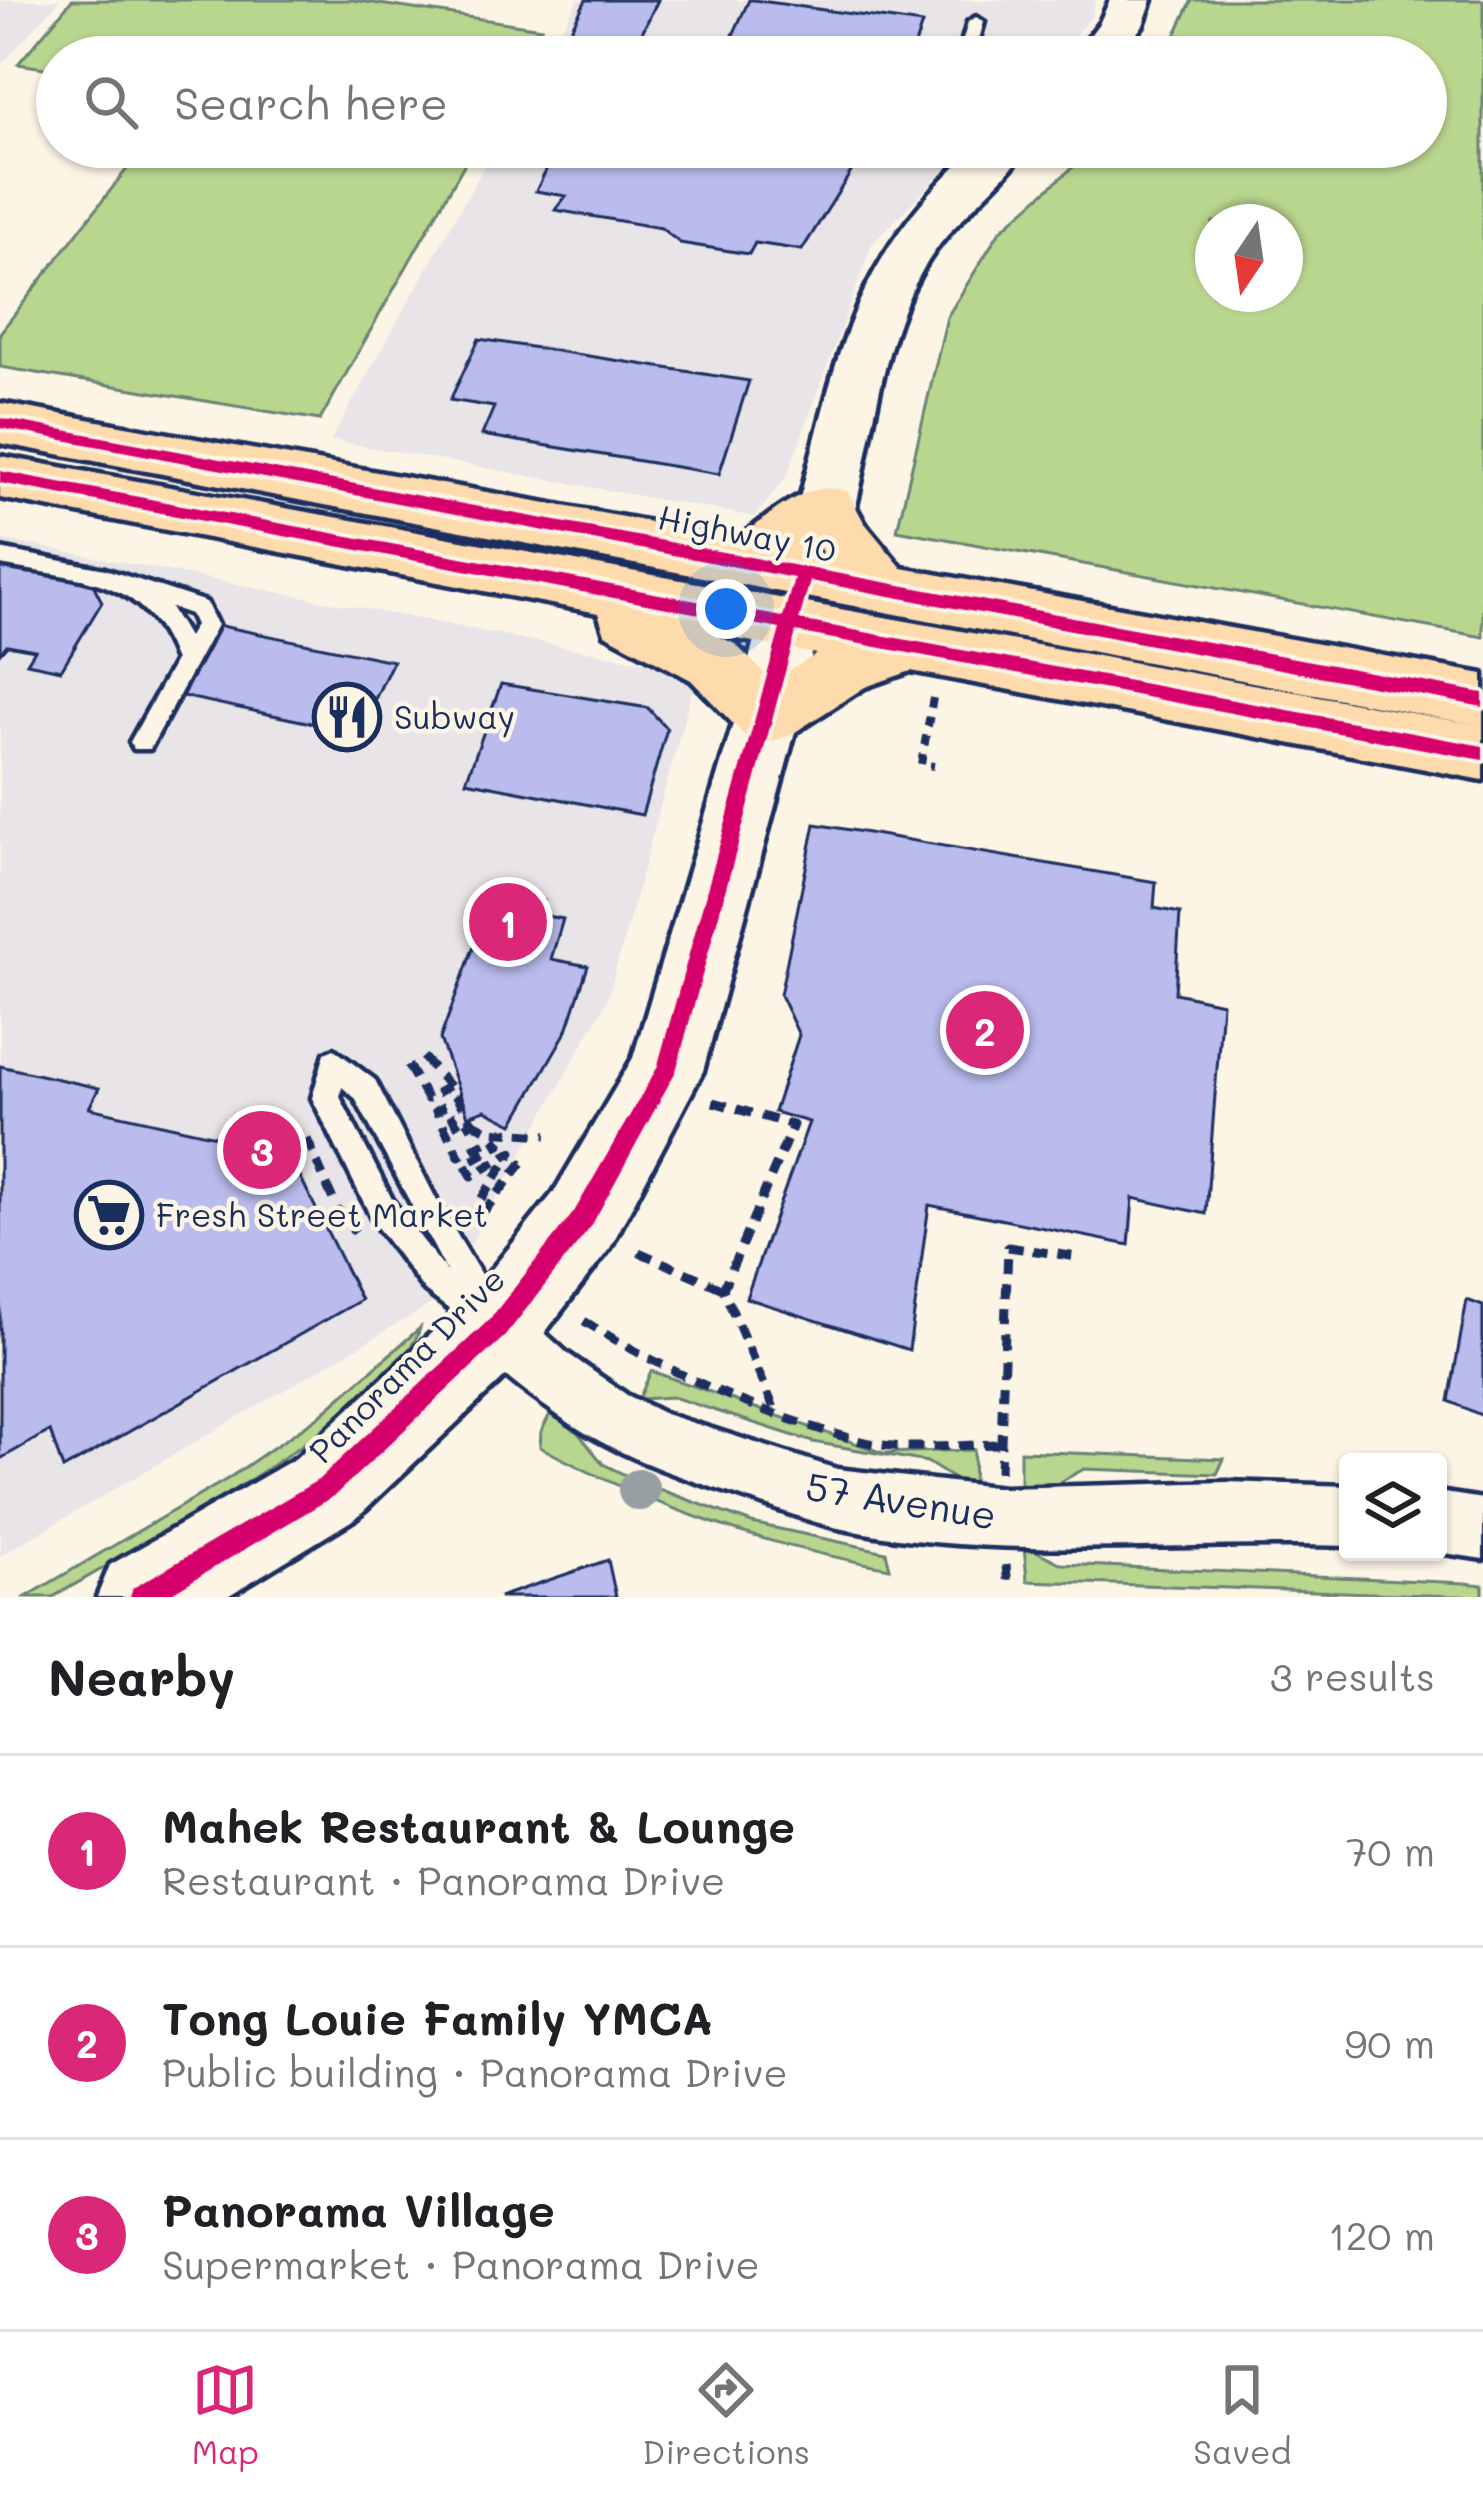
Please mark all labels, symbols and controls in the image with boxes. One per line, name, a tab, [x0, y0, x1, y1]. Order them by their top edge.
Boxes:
search box	[36, 36, 1447, 168]
icon: search	[78, 69, 144, 135]
text: Search here	[174, 73, 448, 131]
north arrow	[1195, 204, 1303, 312]
street label: Highway 10	[654, 494, 840, 572]
your location	[696, 579, 756, 639]
restaurant icon: Subway	[312, 682, 382, 752]
place label: Subway	[394, 694, 515, 738]
pin: 1	[469, 877, 547, 967]
pin: 2	[946, 985, 1024, 1075]
pin: 3	[223, 1105, 301, 1195]
supermarket icon: Fresh Street Market	[74, 1180, 144, 1250]
place label: Fresh Street Market	[156, 1192, 488, 1235]
street label: Panorama Drive	[299, 1257, 513, 1471]
map controls	[1339, 1453, 1447, 1561]
button: layers	[1339, 1453, 1447, 1561]
street label: 57 Avenue	[803, 1459, 1000, 1540]
text: Nearby	[48, 1642, 235, 1709]
text: 3 results	[1270, 1650, 1435, 1701]
text: Mahek Restaurant & Lounge	[162, 1796, 795, 1854]
text: 1	[78, 1825, 96, 1876]
text: 70 m	[1346, 1825, 1435, 1876]
text: Restaurant · Panorama Drive	[162, 1854, 725, 1905]
text: Tong Louie Family YMCA	[162, 1988, 713, 2046]
text: 2	[76, 2017, 98, 2068]
text: 90 m	[1344, 2017, 1435, 2068]
text: Public building · Panorama Drive	[162, 2046, 788, 2097]
text: Panorama Village	[162, 2180, 555, 2238]
text: 3	[75, 2209, 99, 2260]
text: 120 m	[1328, 2209, 1435, 2260]
text: Supermarket · Panorama Drive	[162, 2238, 760, 2289]
tab: Map	[192, 2357, 259, 2472]
tab: Directions	[642, 2357, 810, 2472]
tab: Saved	[1193, 2357, 1291, 2472]

